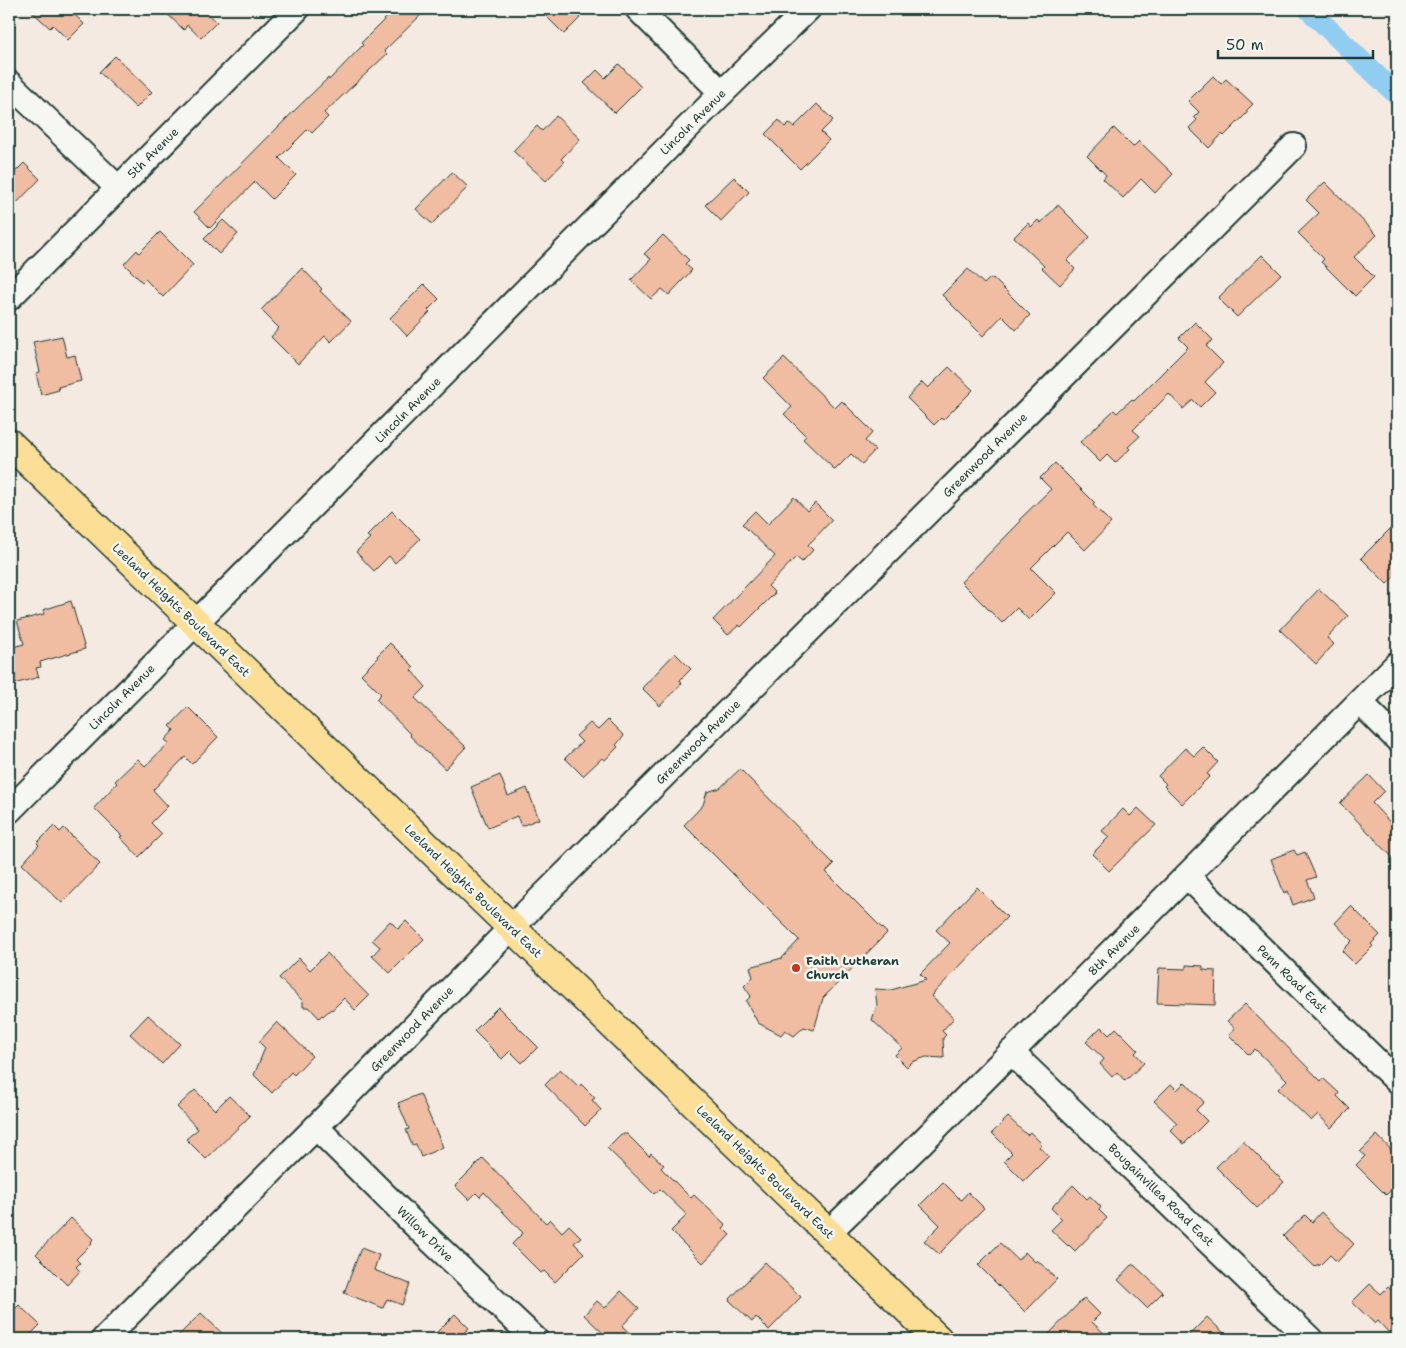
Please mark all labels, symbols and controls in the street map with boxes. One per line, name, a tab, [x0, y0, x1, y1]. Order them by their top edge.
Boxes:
scale bar	[1218, 28, 1374, 60]
text: 50 m	[1226, 35, 1264, 55]
street label: Lincoln Avenue	[657, 85, 730, 158]
street label: 5th Avenue	[124, 124, 182, 182]
street label: Lincoln Avenue	[372, 373, 445, 446]
street label: Greenwood Avenue	[939, 409, 1031, 501]
street label: Leeland Heights Boulevard East	[109, 540, 253, 680]
street label: Lincoln Avenue	[86, 660, 159, 733]
street label: Greenwood Avenue	[652, 696, 744, 788]
street label: Leeland Heights Boulevard East	[401, 821, 545, 961]
street label: 8th Avenue	[1085, 920, 1144, 979]
street label: Penn Road East	[1253, 941, 1331, 1017]
place label: Faith Lutheran Church	[806, 953, 899, 983]
marker: Faith Lutheran Church	[790, 962, 802, 974]
street label: Greenwood Avenue	[367, 982, 457, 1075]
street label: Leeland Heights Boulevard East	[693, 1102, 837, 1242]
street label: Bougainvillea Road East	[1105, 1140, 1217, 1250]
street label: Willow Drive	[393, 1203, 457, 1265]

